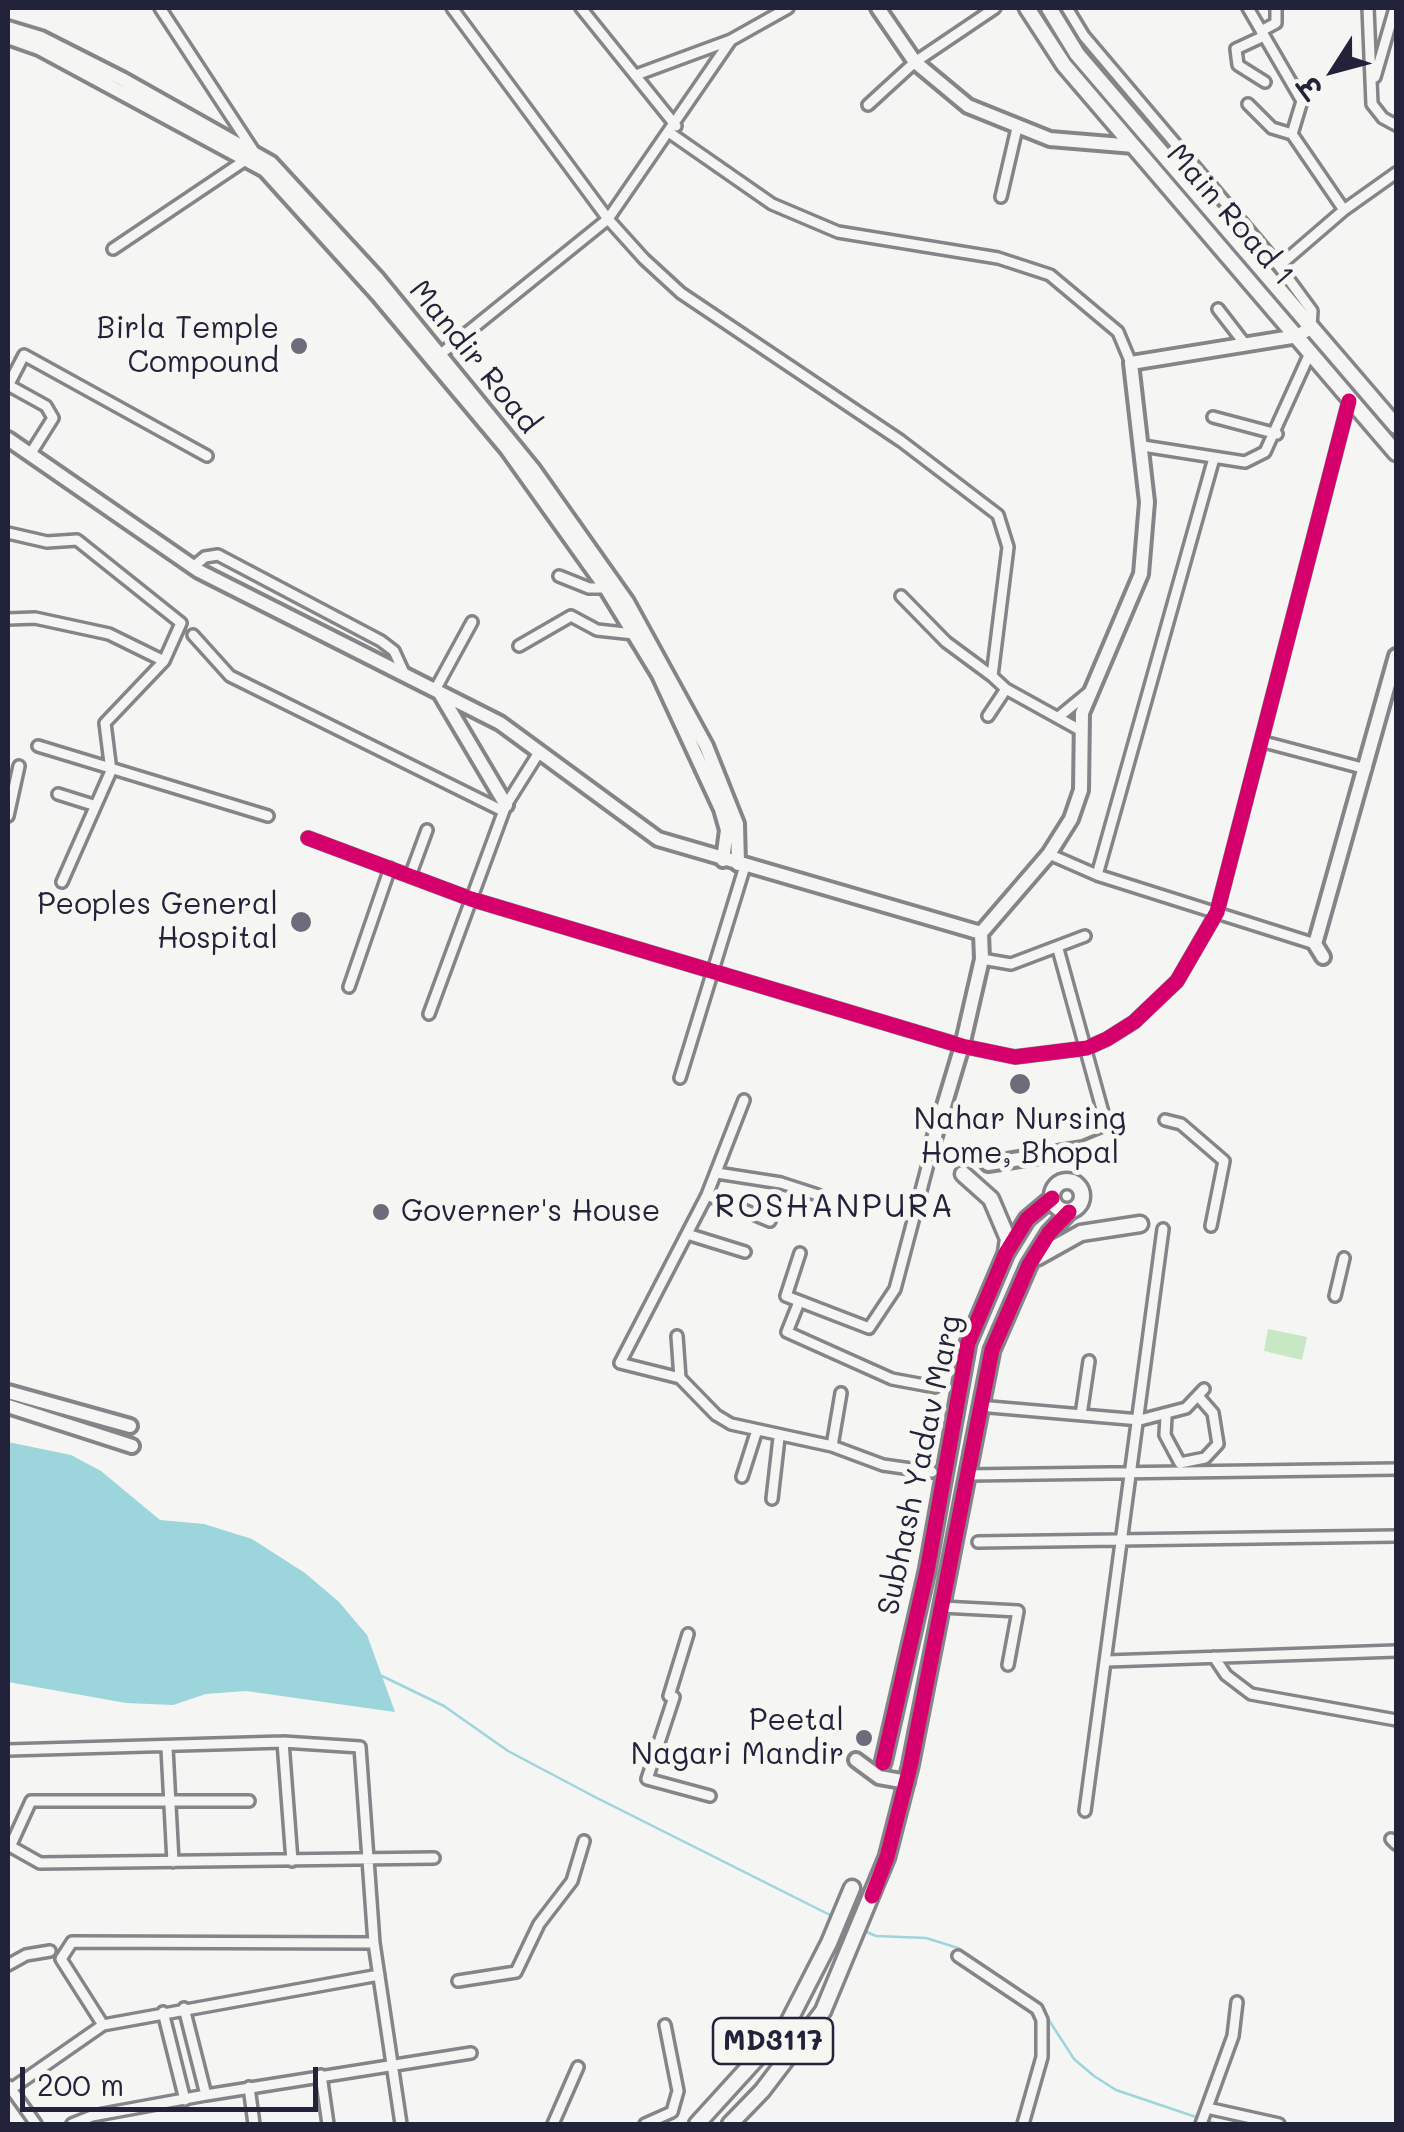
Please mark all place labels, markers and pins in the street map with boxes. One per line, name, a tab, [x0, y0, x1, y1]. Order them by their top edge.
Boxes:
place label: Birla Temple Compound	[97, 311, 279, 382]
marker: Birla Temple Compound	[288, 335, 310, 357]
place label: Peoples General Hospital	[37, 887, 278, 958]
marker: Peoples General Hospital	[288, 909, 314, 935]
marker: Nahar Nursing Home, Bhopal	[1007, 1071, 1033, 1097]
place label: Nahar Nursing Home, Bhopal	[914, 1102, 1126, 1172]
place label: Governer's House	[401, 1194, 660, 1230]
marker: Governer's House	[370, 1201, 392, 1223]
place label: Peetal Nagari Mandir	[631, 1703, 844, 1774]
marker: Peetal Nagari Mandir	[853, 1727, 875, 1749]

